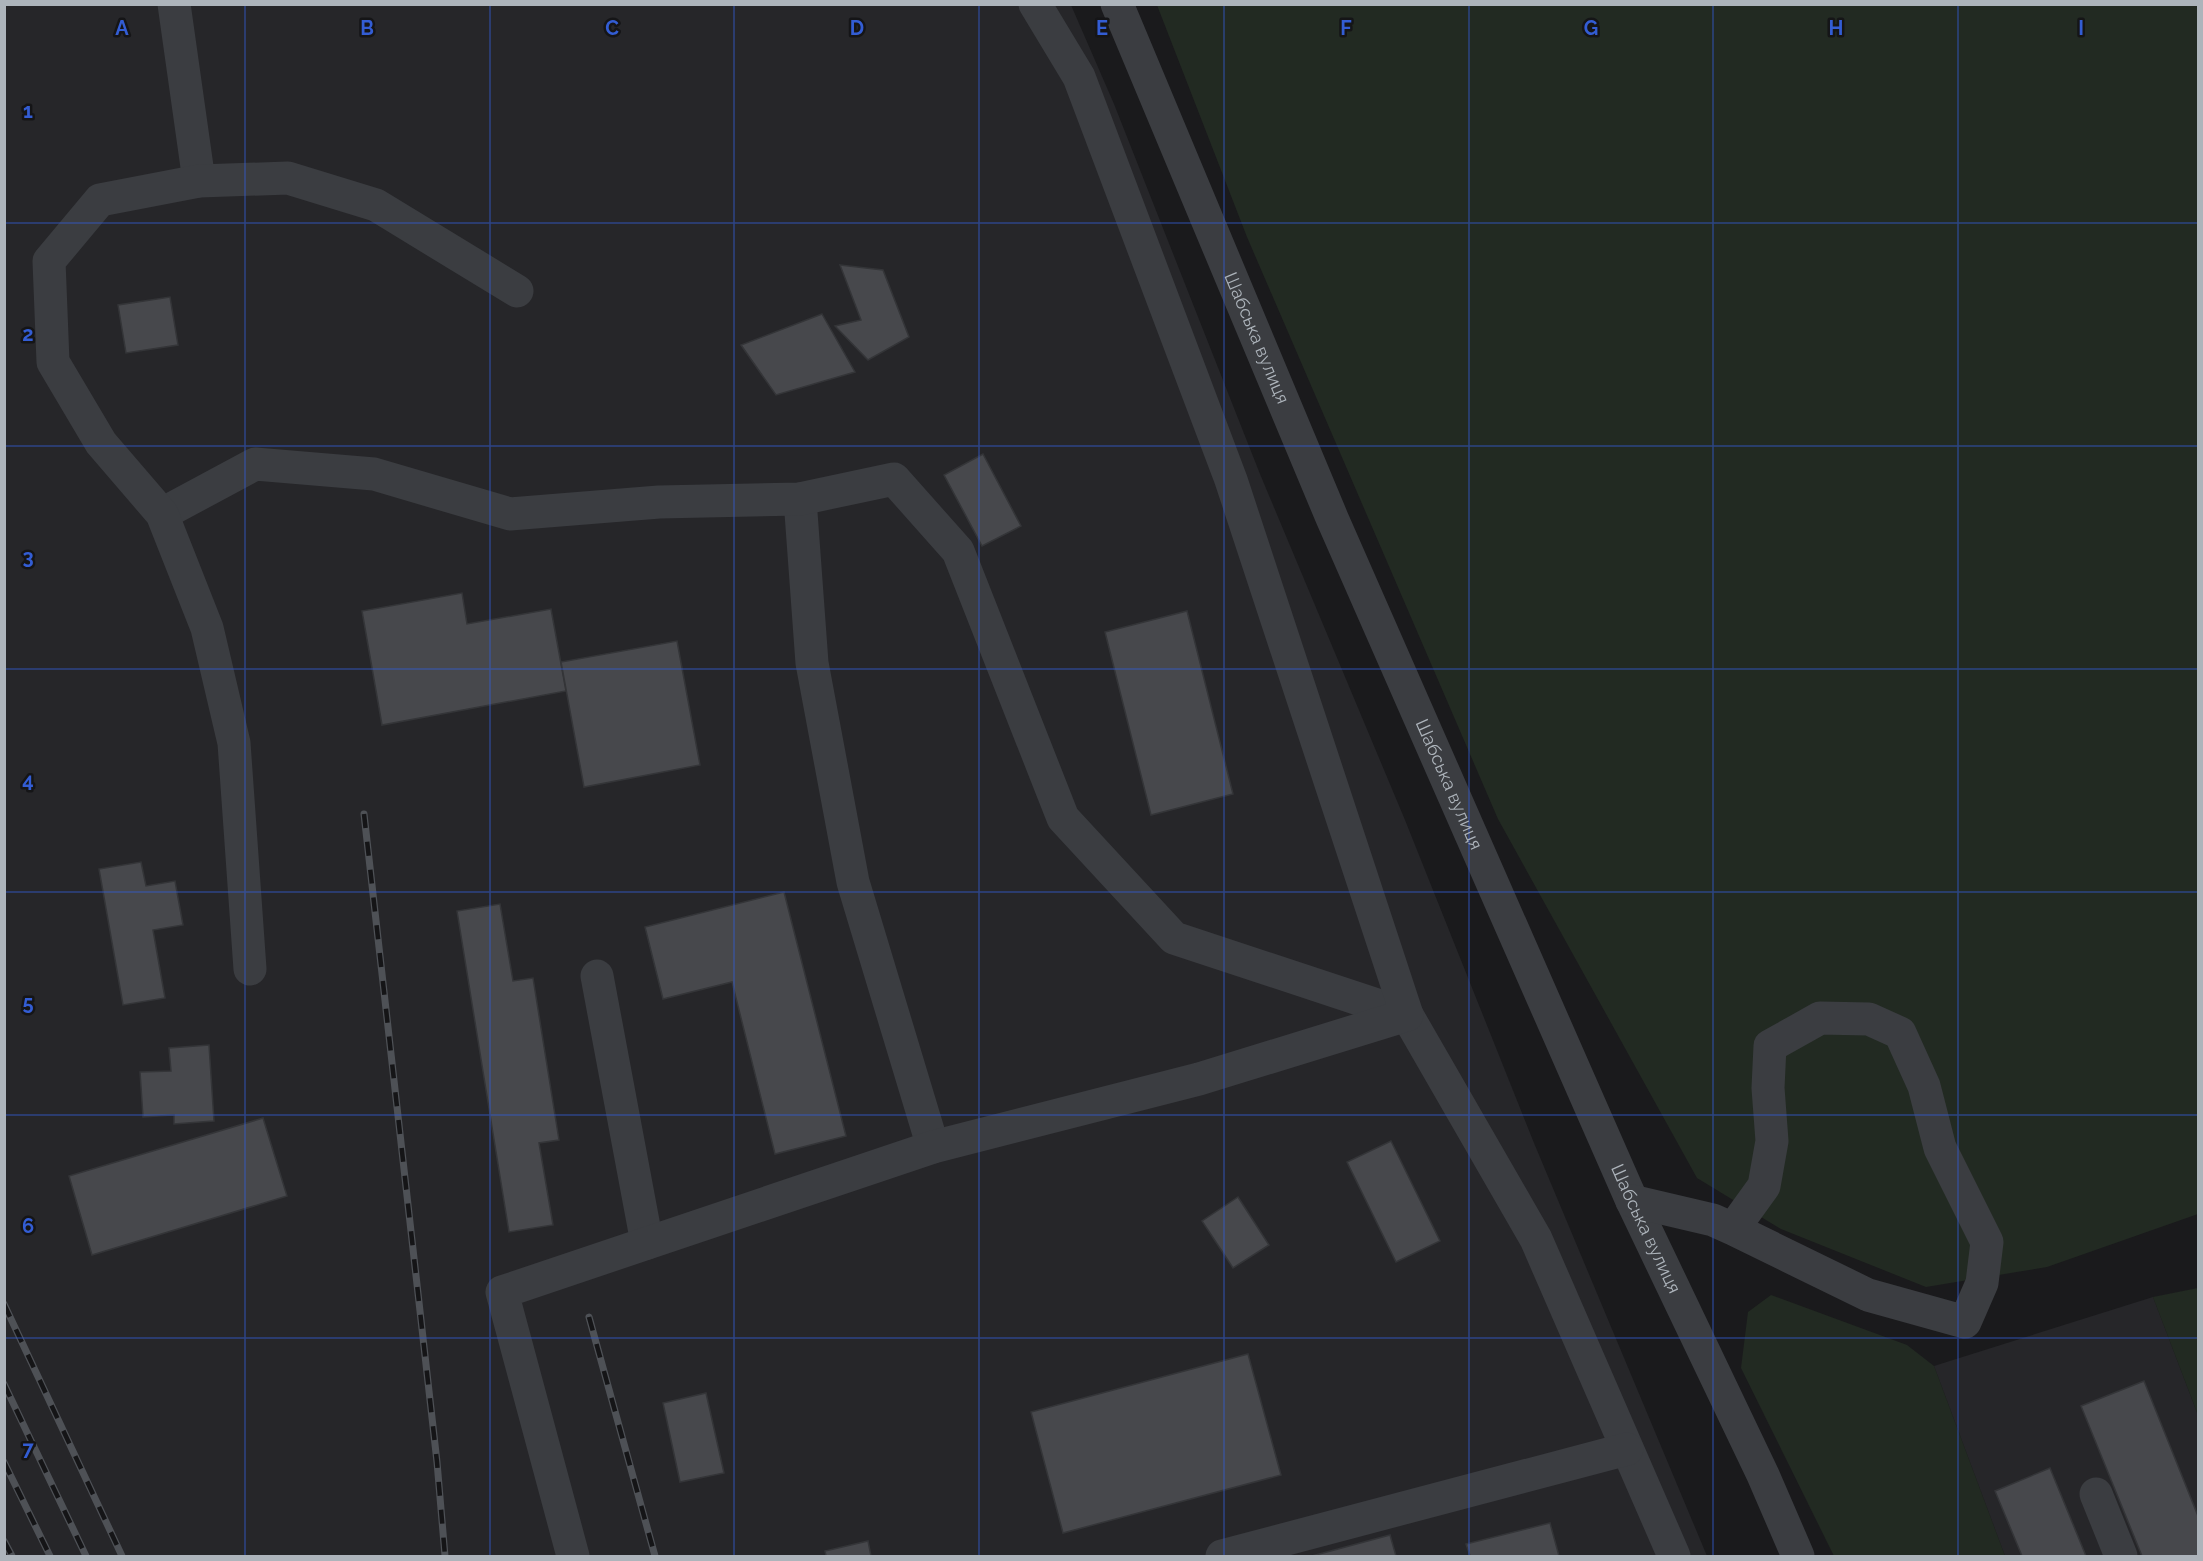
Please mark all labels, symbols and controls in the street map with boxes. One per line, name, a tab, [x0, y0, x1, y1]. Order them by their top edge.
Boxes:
text: A	[115, 16, 129, 40]
text: B	[360, 16, 374, 40]
text: C	[605, 16, 619, 40]
text: D	[850, 16, 864, 40]
text: E	[1096, 16, 1108, 40]
text: F	[1340, 16, 1352, 40]
text: G	[1584, 16, 1598, 40]
text: H	[1829, 16, 1843, 40]
text: I	[2078, 16, 2084, 40]
text: 1	[23, 99, 33, 123]
street label: Шабська вулиця	[1220, 269, 1294, 407]
text: 2	[22, 322, 34, 346]
text: 3	[22, 545, 34, 569]
street label: Шабська вулиця	[1412, 716, 1487, 853]
text: 4	[22, 768, 34, 792]
text: 5	[22, 991, 34, 1015]
street label: Шабська вулиця	[1607, 1161, 1686, 1297]
text: 6	[22, 1214, 34, 1238]
text: 7	[22, 1437, 34, 1461]

